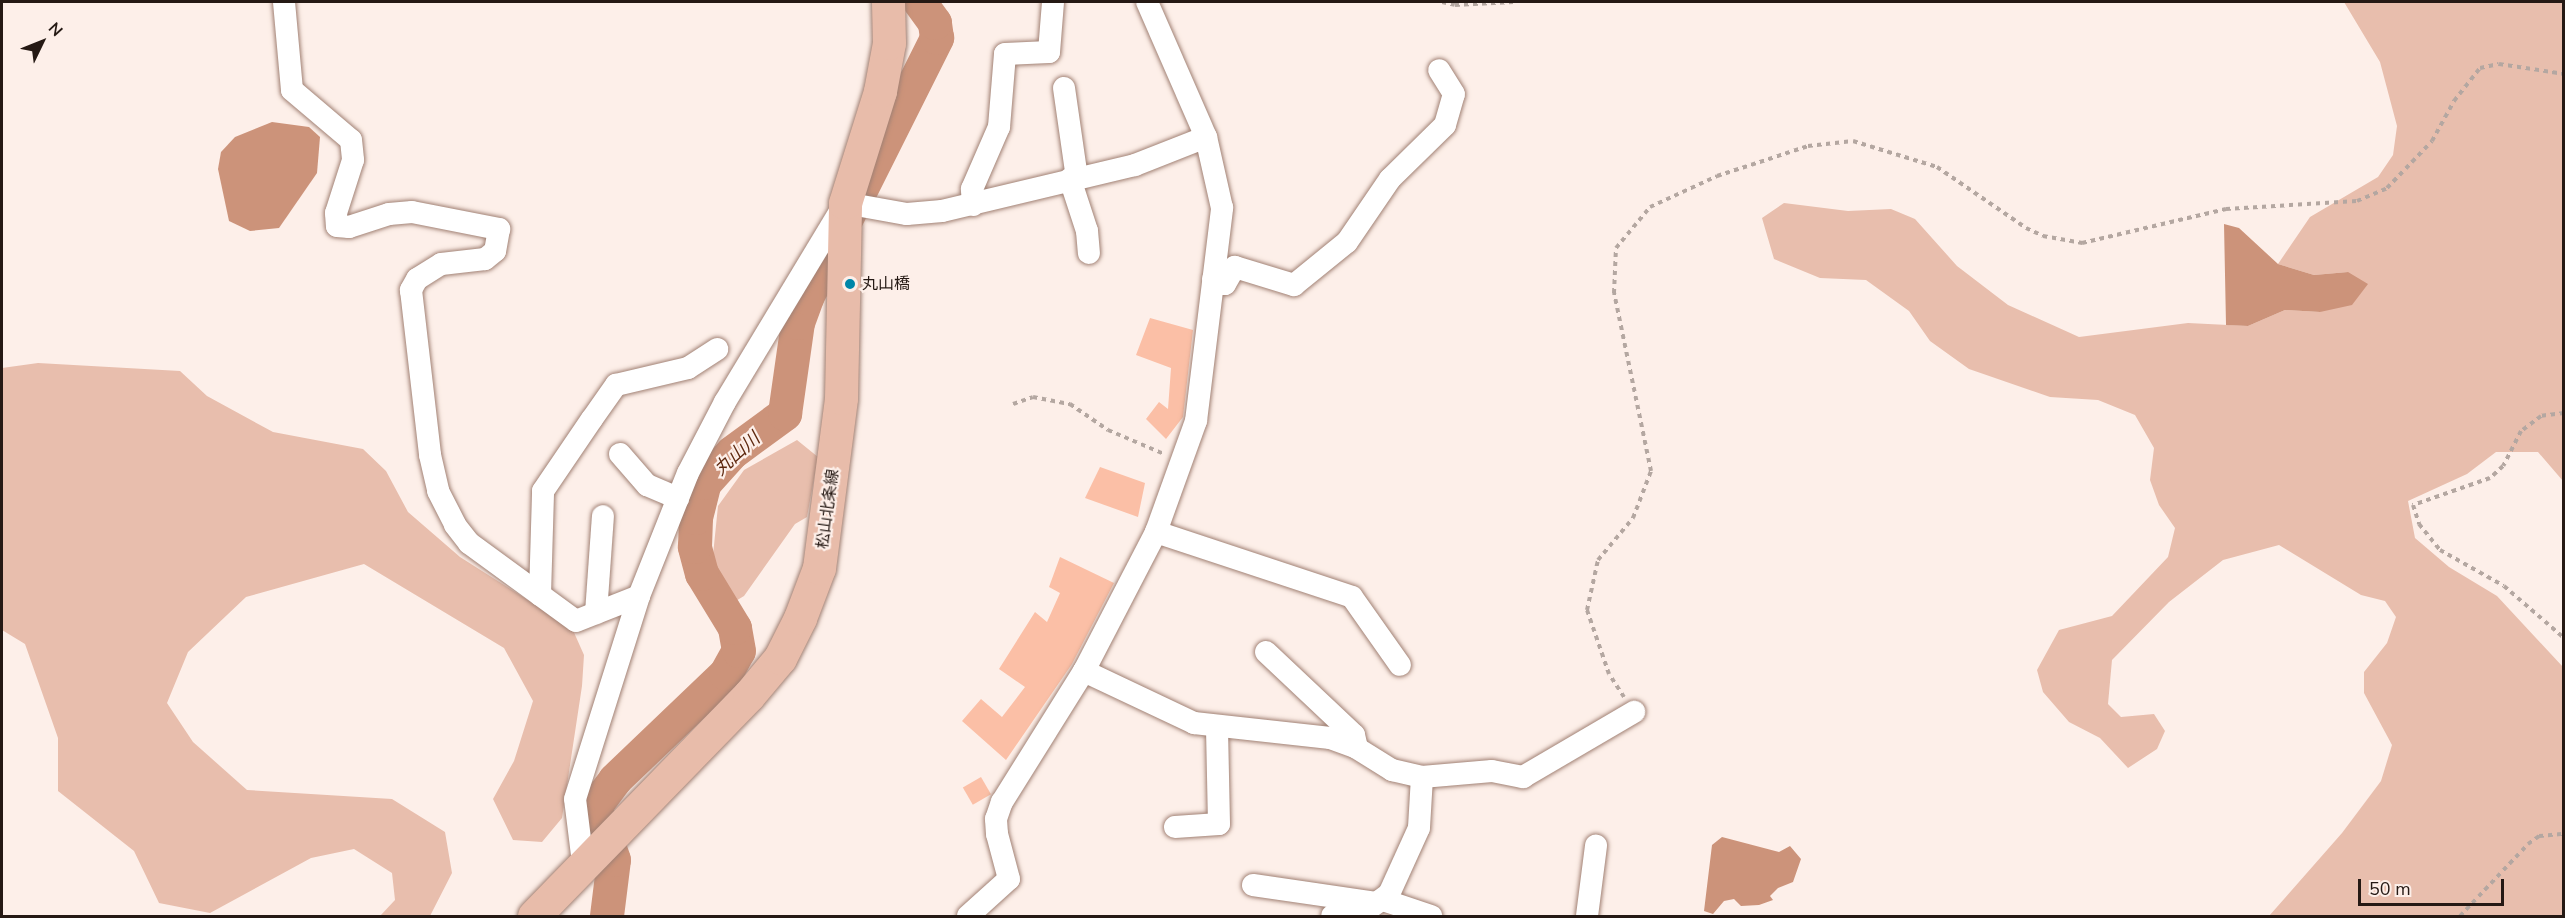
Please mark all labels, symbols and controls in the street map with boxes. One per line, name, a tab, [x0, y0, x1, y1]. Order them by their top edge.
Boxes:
north arrow	[12, 12, 72, 72]
text: N	[43, 18, 67, 42]
place label: 丸山橋	[862, 274, 910, 294]
marker: 丸山橋	[843, 277, 857, 291]
water label: 丸山川	[710, 428, 764, 480]
street label: 松山北条線	[813, 468, 843, 550]
scale bar	[2361, 867, 2506, 905]
text: 50 m	[2369, 877, 2411, 901]

